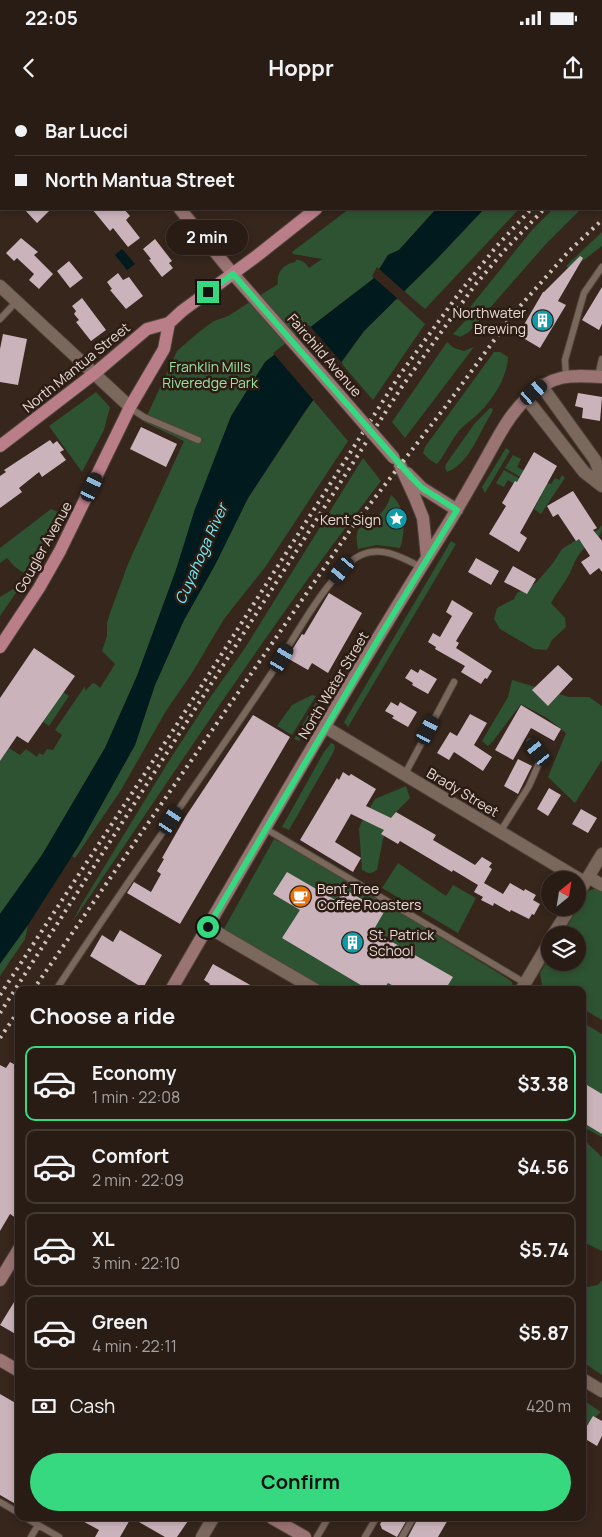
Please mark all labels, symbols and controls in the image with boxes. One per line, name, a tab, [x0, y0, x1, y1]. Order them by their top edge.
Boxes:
text: 22:05	[25, 5, 78, 31]
text: Hoppr	[268, 53, 334, 83]
icon: back	[15, 54, 43, 82]
icon: share	[559, 54, 587, 82]
text: Bar Lucci	[45, 118, 128, 144]
text: North Mantua Street	[45, 167, 235, 193]
callout: 2 min	[167, 220, 249, 254]
text: 2 min	[186, 226, 228, 248]
route end	[197, 281, 219, 303]
place label: Northwater Brewing	[453, 303, 526, 338]
building icon: Northwater Brewing	[530, 308, 554, 332]
street label: Fairchild Avenue	[284, 309, 366, 401]
street label: North Mantua Street	[18, 317, 134, 416]
park label: Franklin Mills Riveredge Park	[162, 357, 259, 392]
car	[517, 376, 550, 408]
car	[78, 470, 105, 504]
street label: Gougler Avenue	[10, 498, 76, 596]
water label: Cuyahoga River	[169, 498, 234, 608]
place icon: Kent Sign	[385, 507, 409, 531]
place label: Kent Sign	[320, 510, 381, 529]
car	[326, 554, 357, 586]
street label: North Water Street	[293, 627, 373, 742]
car	[267, 641, 296, 675]
car	[414, 713, 441, 747]
car	[522, 736, 553, 768]
street label: Brady Street	[424, 763, 503, 821]
car	[156, 803, 185, 837]
north arrow	[541, 871, 586, 916]
map controls	[541, 871, 586, 971]
place label: Bent Tree Coffee Roasters	[317, 879, 421, 914]
cafe icon: Bent Tree Coffee Roasters	[289, 884, 313, 908]
route start	[197, 916, 219, 938]
place label: St. Patrick School	[369, 925, 435, 960]
button: layers	[541, 926, 586, 971]
building icon: St. Patrick School	[341, 930, 365, 954]
text: Choose a ride	[30, 1001, 175, 1031]
text: Economy	[92, 1060, 176, 1086]
icon: car	[32, 1061, 77, 1106]
text: $3.38	[518, 1071, 569, 1097]
text: 1 min · 22:08	[92, 1086, 180, 1108]
text: Comfort	[92, 1143, 169, 1169]
icon: car	[32, 1144, 77, 1189]
text: $4.56	[517, 1154, 569, 1180]
text: 2 min · 22:09	[92, 1169, 184, 1191]
text: XL	[92, 1226, 115, 1252]
icon: car	[32, 1227, 77, 1272]
text: $5.74	[519, 1237, 569, 1263]
text: 3 min · 22:10	[92, 1252, 180, 1274]
text: Green	[92, 1309, 148, 1335]
icon: car	[32, 1310, 77, 1355]
text: $5.87	[518, 1320, 569, 1346]
text: 4 min · 22:11	[92, 1335, 177, 1357]
icon: cash	[30, 1392, 58, 1420]
text: Cash	[70, 1393, 115, 1419]
text: 420 m	[526, 1395, 571, 1417]
button: Confirm	[30, 1453, 571, 1511]

